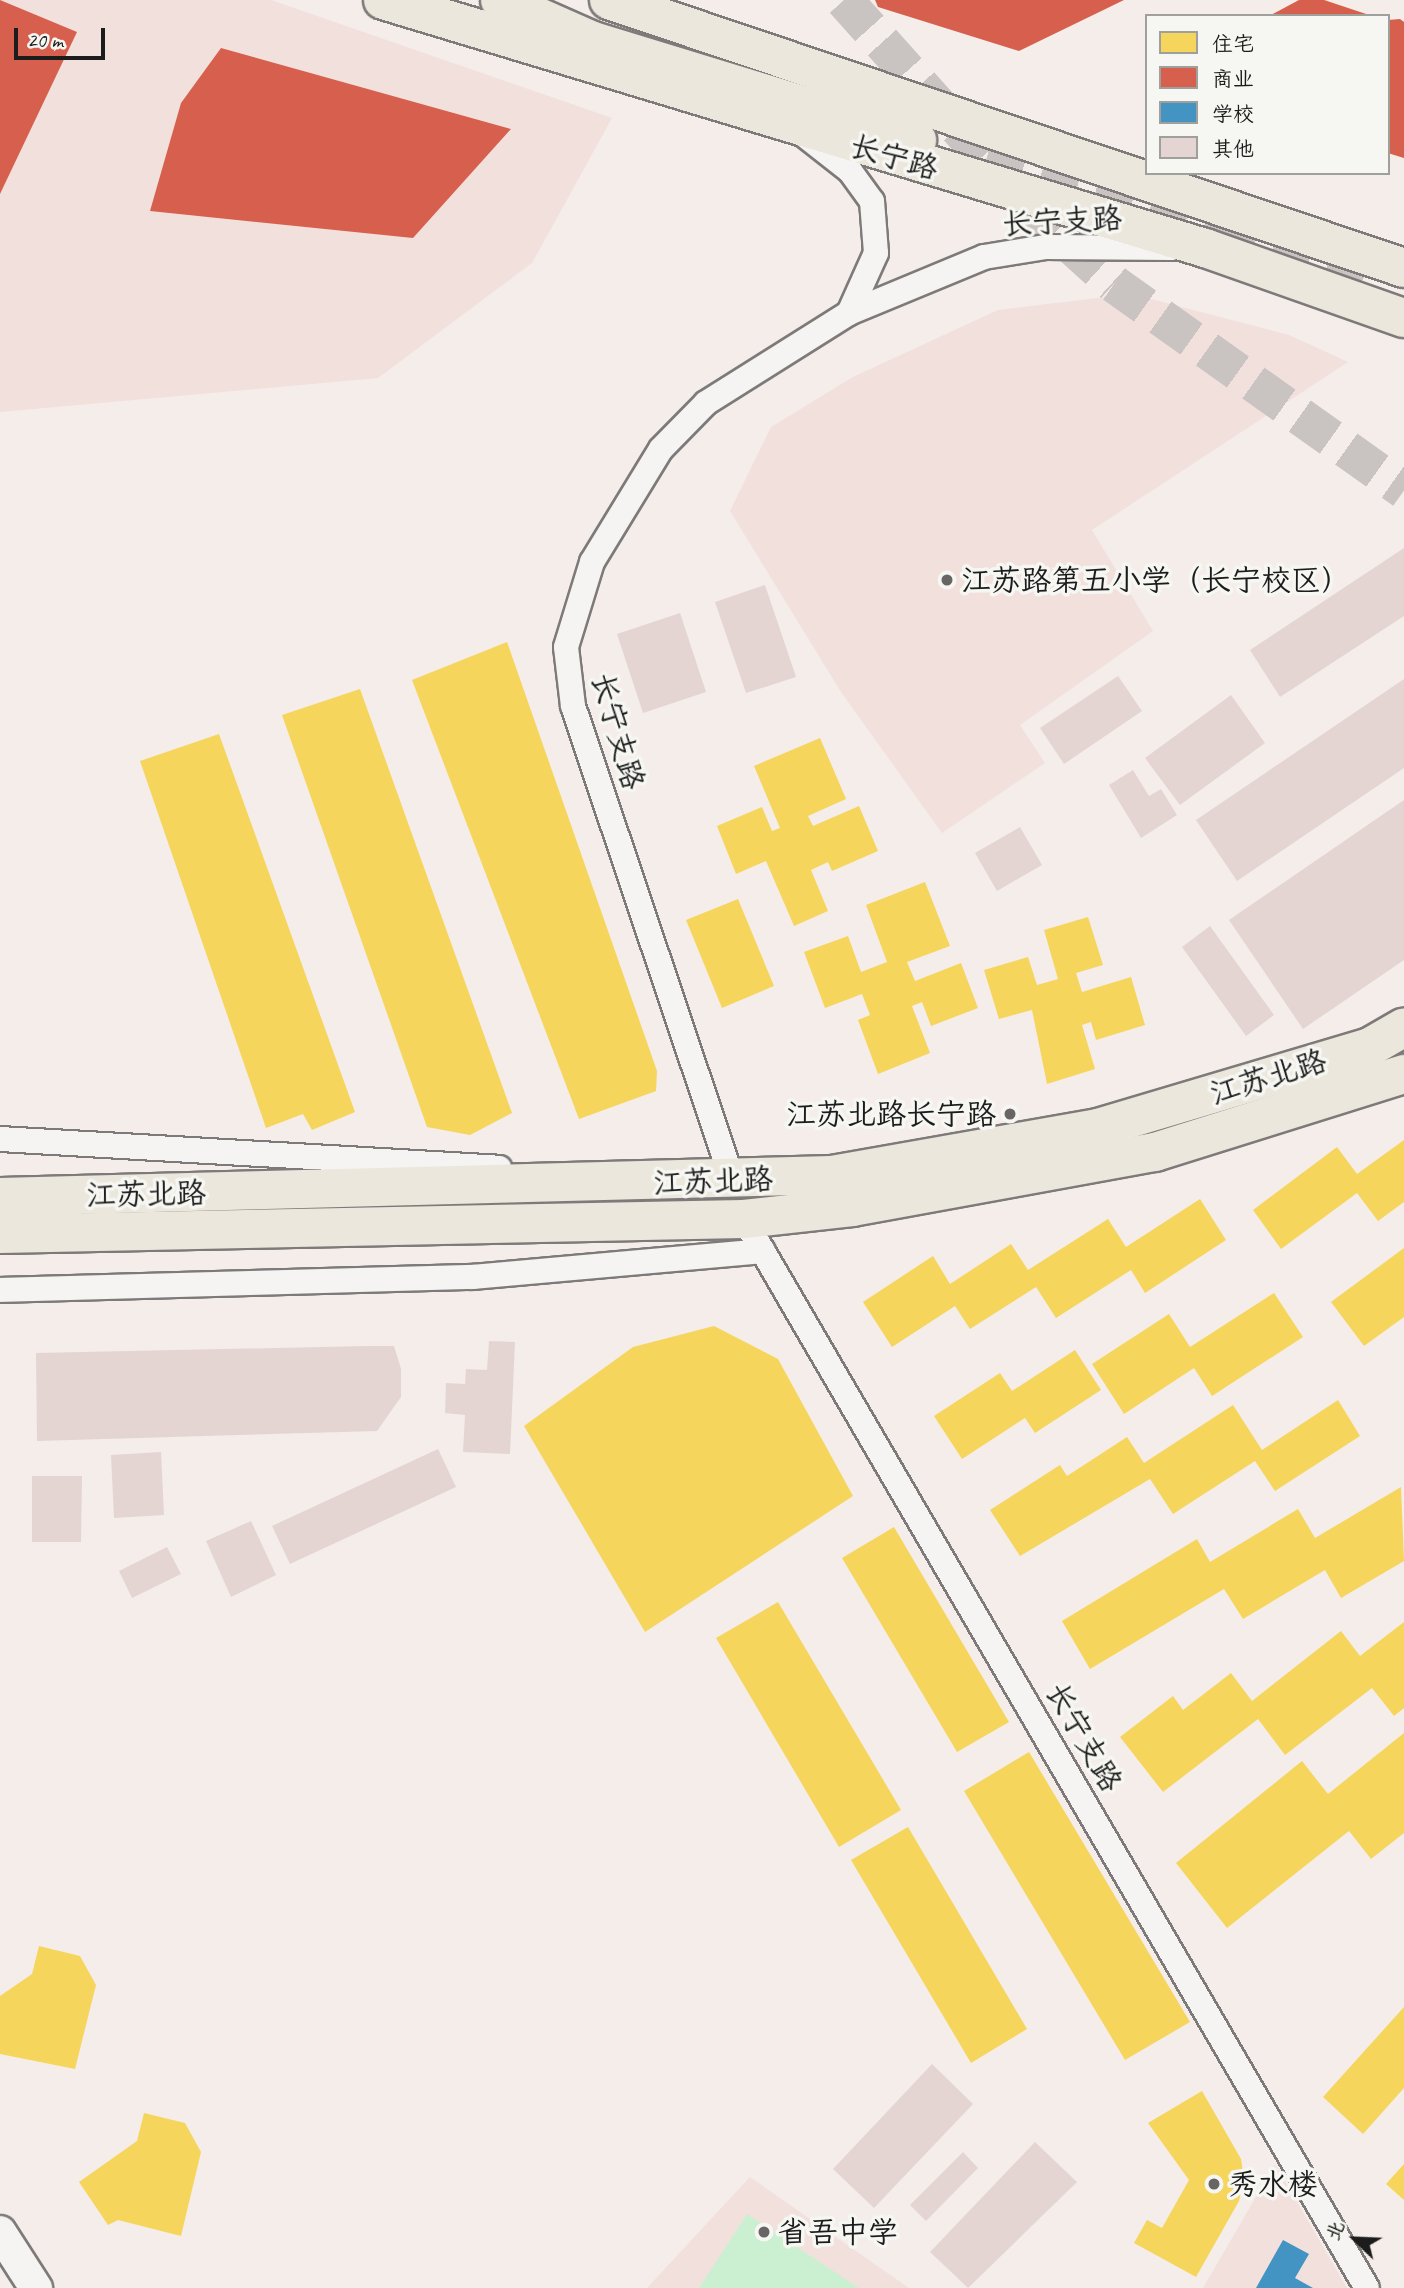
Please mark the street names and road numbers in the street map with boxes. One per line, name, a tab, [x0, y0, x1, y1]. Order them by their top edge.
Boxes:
street label: 长宁路	[846, 127, 942, 187]
street label: 长宁支路	[1001, 200, 1123, 242]
street label: 长宁支路	[584, 668, 652, 794]
street label: 江苏北路	[1205, 1042, 1331, 1112]
street label: 江苏北路	[652, 1161, 774, 1201]
street label: 江苏北路	[86, 1175, 206, 1213]
street label: 长宁支路	[1038, 1676, 1130, 1798]

